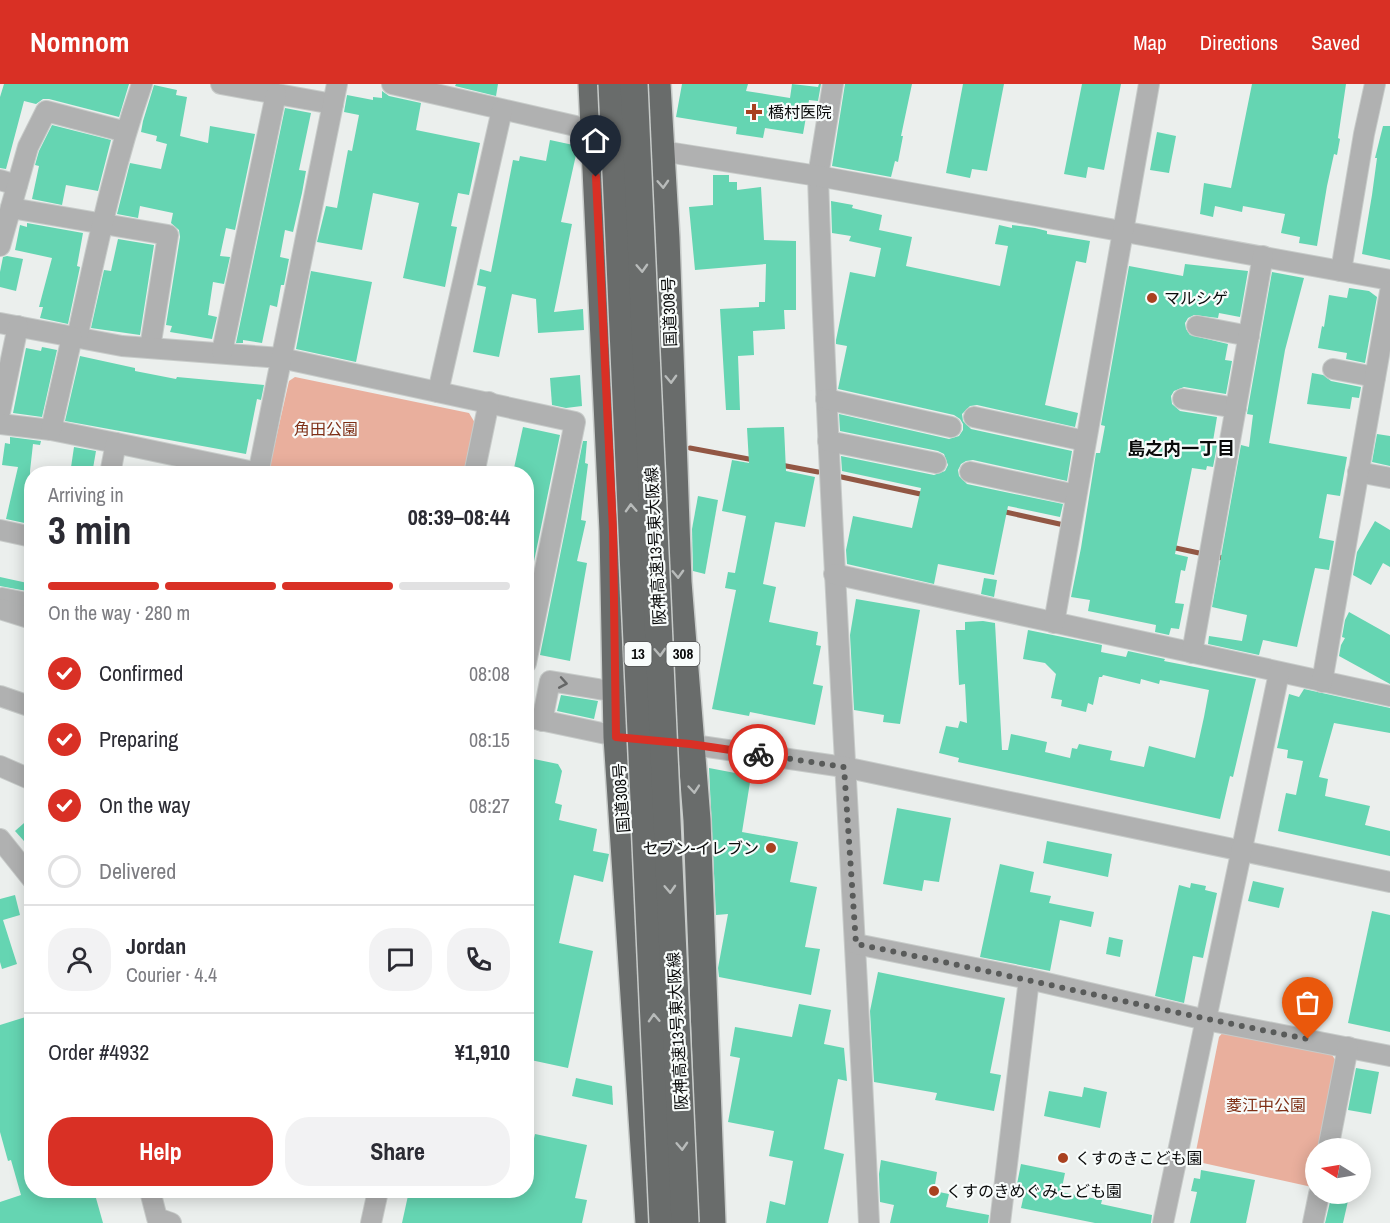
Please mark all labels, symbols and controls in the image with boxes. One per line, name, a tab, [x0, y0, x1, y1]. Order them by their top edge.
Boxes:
text: Nomnom	[30, 23, 130, 61]
text: Map	[1133, 28, 1167, 57]
text: Directions	[1200, 28, 1278, 57]
text: Saved	[1311, 28, 1360, 57]
place label: 橋村医院	[768, 101, 832, 123]
marker: 橋村医院	[745, 103, 763, 121]
pin	[570, 115, 621, 177]
icon: home	[579, 124, 612, 157]
one-way arrow	[656, 180, 669, 189]
one-way arrow	[636, 264, 649, 273]
street label: 国道308号	[657, 277, 681, 347]
place label: マルシゲ	[1164, 287, 1228, 309]
marker: マルシゲ	[1145, 291, 1159, 305]
one-way arrow	[665, 375, 677, 384]
park label: 角田公園	[294, 418, 358, 440]
district label: 島之内一丁目	[1127, 436, 1235, 461]
street label: 阪神高速13号東大阪線	[640, 466, 670, 626]
text: Arriving in	[48, 481, 124, 508]
text: 08:39–08:44	[408, 502, 510, 532]
text: 3 min	[48, 504, 132, 556]
one-way arrow	[625, 504, 638, 513]
one-way arrow	[671, 570, 684, 579]
text: On the way · 280 m	[48, 599, 190, 626]
road number: 13	[624, 642, 652, 666]
road number: 308	[666, 642, 700, 666]
one-way arrow	[653, 647, 666, 656]
icon: check	[48, 657, 81, 690]
text: Confirmed	[99, 658, 183, 688]
text: 08:08	[469, 660, 510, 687]
one-way arrow	[558, 676, 568, 689]
icon: check	[48, 723, 81, 756]
text: Preparing	[99, 724, 178, 754]
courier	[728, 724, 788, 784]
text: 08:15	[469, 726, 510, 753]
icon: bike	[742, 738, 775, 771]
street label: 国道308号	[608, 762, 634, 834]
one-way arrow	[687, 785, 700, 794]
icon: check	[48, 789, 81, 822]
text: On the way	[99, 790, 190, 820]
text: 08:27	[469, 792, 510, 819]
place label: セブン-イレブン	[643, 837, 759, 859]
marker: セブン-イレブン	[764, 841, 778, 855]
text: Delivered	[99, 856, 176, 886]
one-way arrow	[664, 884, 677, 893]
button: person	[48, 928, 111, 991]
button: chat	[369, 928, 432, 991]
button: phone	[447, 928, 510, 991]
text: Jordan	[126, 931, 186, 961]
street label: 阪神高速13号東大阪線	[662, 951, 692, 1111]
text: Courier · 4.4	[126, 961, 217, 988]
pin	[1282, 977, 1333, 1039]
icon: bag	[1291, 986, 1324, 1019]
one-way arrow	[647, 1013, 660, 1022]
text: Order #4932	[48, 1037, 149, 1067]
text: ¥1,910	[455, 1037, 510, 1067]
park label: 菱江中公園	[1226, 1094, 1306, 1116]
button: Help	[48, 1117, 273, 1186]
button: Share	[285, 1117, 510, 1186]
north arrow	[1305, 1138, 1371, 1204]
map controls	[1305, 1138, 1371, 1204]
one-way arrow	[675, 1142, 688, 1151]
place label: くすのきこども園	[1075, 1147, 1203, 1169]
marker: くすのきこども園	[1056, 1151, 1070, 1165]
place label: くすのきめぐみこども園	[946, 1180, 1122, 1202]
marker: くすのきめぐみこども園	[927, 1184, 941, 1198]

